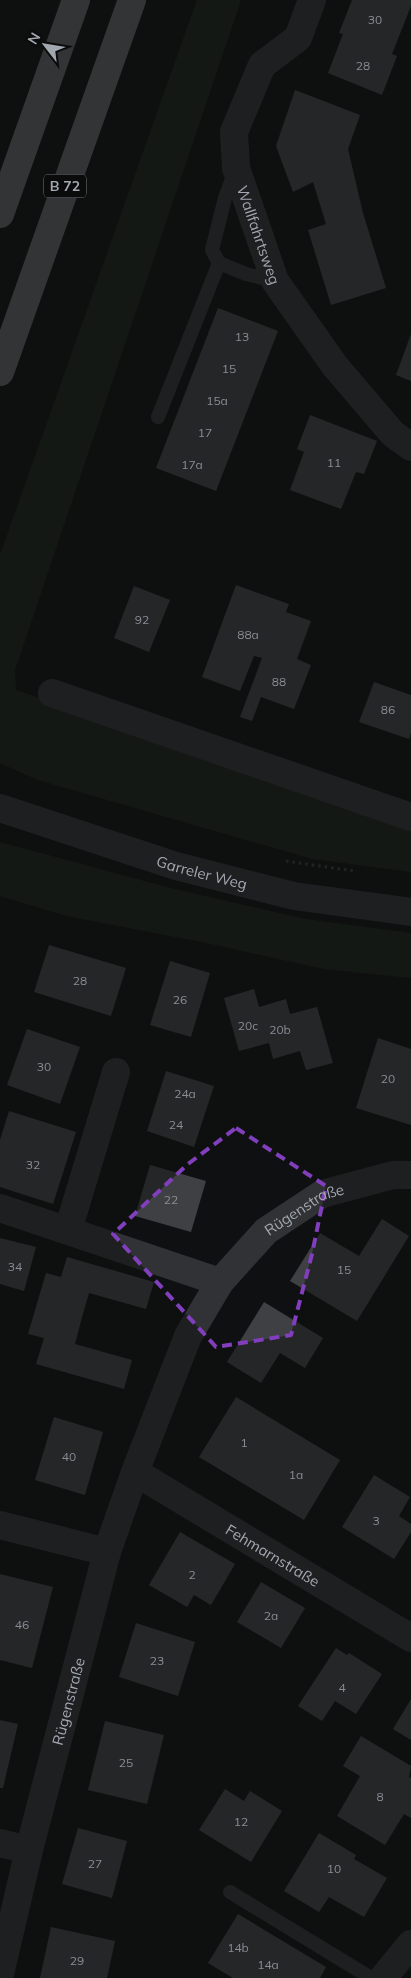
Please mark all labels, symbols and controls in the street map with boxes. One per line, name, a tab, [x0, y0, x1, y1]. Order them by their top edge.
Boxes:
house number: 30	[368, 12, 382, 27]
north arrow	[20, 20, 70, 70]
text: N	[23, 29, 44, 47]
house number: 28	[356, 58, 370, 73]
road number: B 72	[44, 175, 86, 198]
street label: Wallfahrtsweg	[233, 183, 285, 287]
house number: 13	[235, 329, 249, 344]
house number: 15	[222, 361, 236, 376]
house number: 15a	[206, 393, 228, 408]
house number: 17	[198, 425, 212, 440]
house number: 11	[327, 455, 341, 470]
house number: 17a	[181, 457, 203, 472]
house number: 92	[135, 612, 149, 627]
house number: 88a	[237, 627, 259, 642]
house number: 88	[272, 674, 286, 689]
house number: 86	[381, 702, 395, 717]
street label: Garreler Weg	[154, 851, 249, 893]
house number: 28	[73, 973, 87, 988]
house number: 26	[173, 992, 187, 1007]
house number: 20c	[238, 1018, 258, 1033]
house number: 20b	[269, 1022, 291, 1037]
house number: 30	[37, 1059, 51, 1074]
house number: 20	[381, 1071, 395, 1086]
house number: 24a	[174, 1086, 196, 1101]
house number: 24	[169, 1117, 183, 1132]
house number: 32	[26, 1157, 40, 1172]
street label: Rügenstraße	[260, 1179, 346, 1239]
house number: 22	[164, 1192, 178, 1207]
house number: 34	[8, 1259, 22, 1274]
house number: 15	[337, 1262, 351, 1277]
house number: 1	[240, 1435, 248, 1450]
house number: 40	[62, 1449, 76, 1464]
house number: 1a	[289, 1467, 303, 1482]
house number: 3	[372, 1513, 380, 1528]
street label: Fehmarnstraße	[223, 1519, 323, 1591]
house number: 2	[188, 1567, 196, 1582]
house number: 2a	[264, 1608, 278, 1623]
house number: 46	[15, 1617, 29, 1632]
house number: 23	[150, 1653, 164, 1668]
street label: Rügenstraße	[47, 1656, 88, 1747]
house number: 4	[338, 1680, 346, 1695]
house number: 25	[119, 1755, 133, 1770]
house number: 8	[376, 1789, 384, 1804]
house number: 12	[234, 1814, 248, 1829]
house number: 27	[88, 1856, 102, 1871]
house number: 10	[327, 1861, 341, 1876]
house number: 14b	[227, 1940, 249, 1955]
house number: 29	[70, 1953, 84, 1968]
house number: 14a	[257, 1957, 279, 1972]

